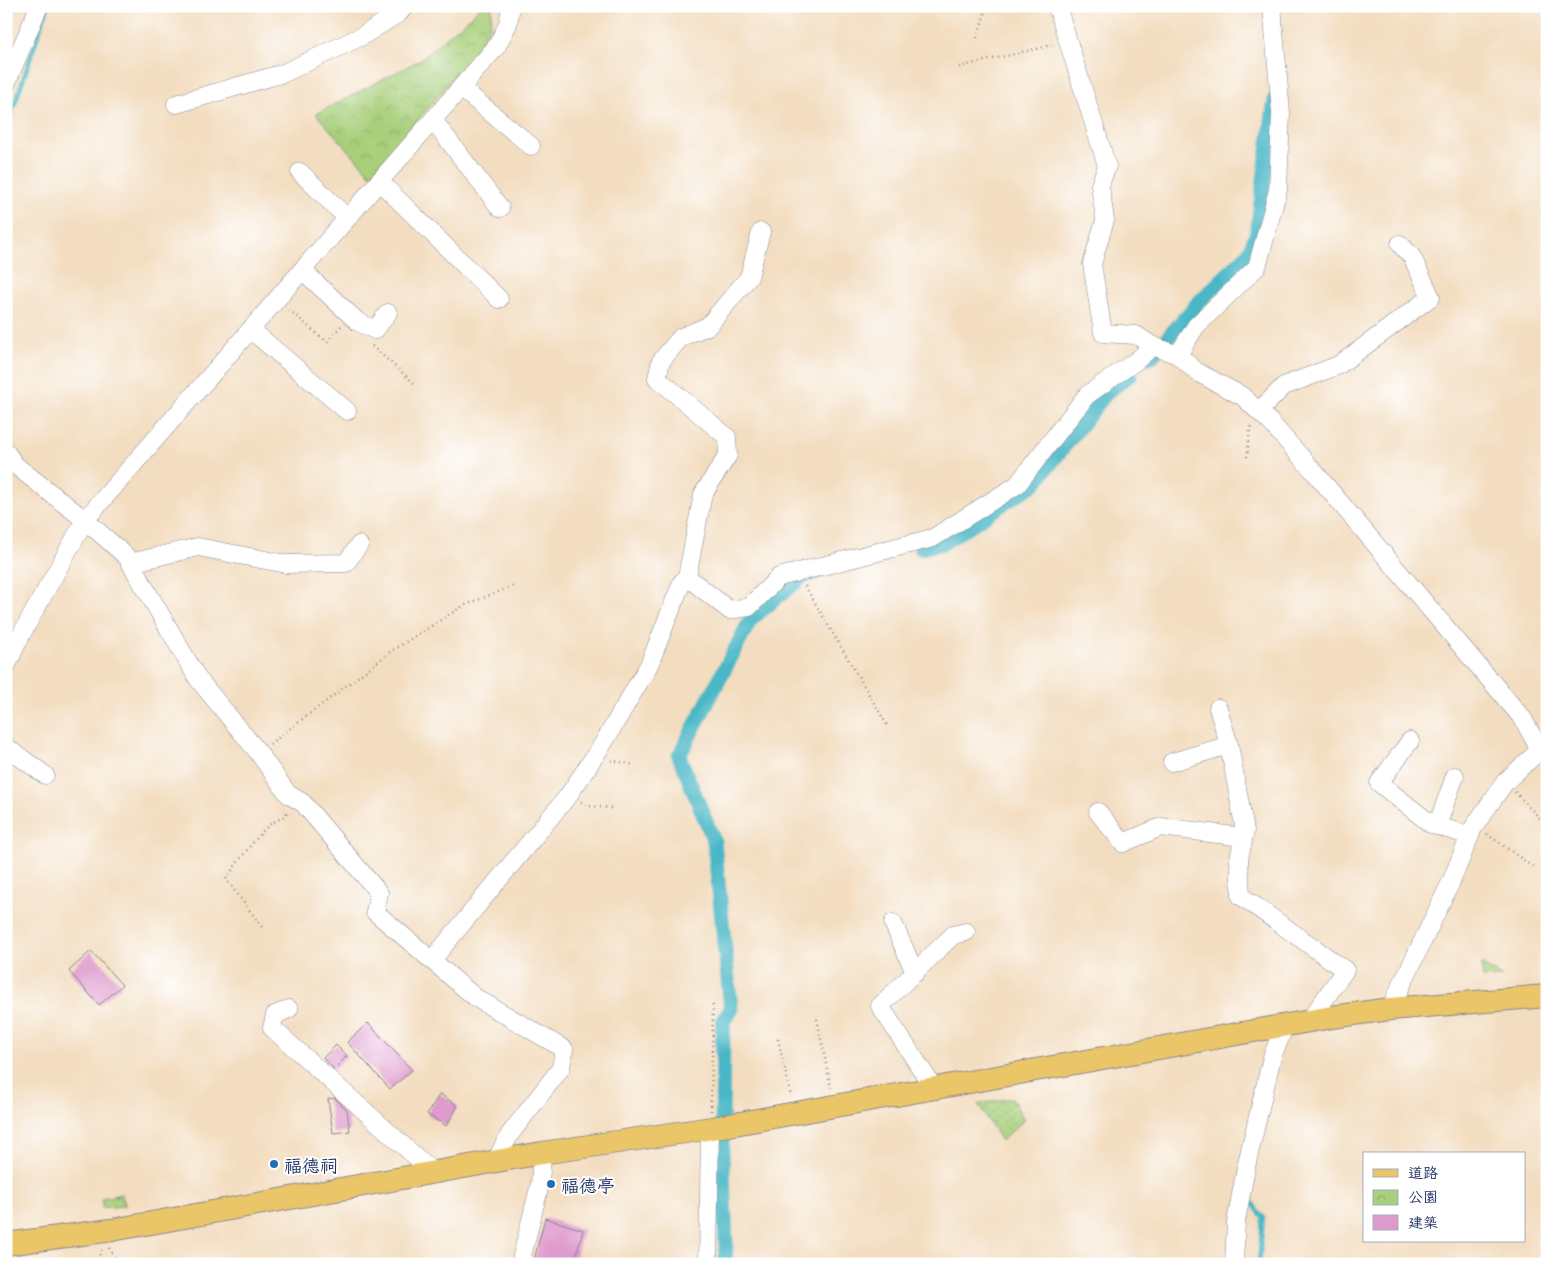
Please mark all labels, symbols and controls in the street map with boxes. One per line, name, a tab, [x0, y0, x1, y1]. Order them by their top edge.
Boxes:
place label: 福德祠	[284, 1151, 338, 1178]
legend	[1363, 1152, 1526, 1242]
marker: 福德祠	[268, 1158, 280, 1170]
text: 道路	[1408, 1160, 1438, 1183]
place label: 福德亭	[561, 1171, 615, 1198]
marker: 福德亭	[545, 1178, 557, 1190]
text: 公園	[1408, 1184, 1438, 1207]
text: 建築	[1408, 1210, 1438, 1233]

